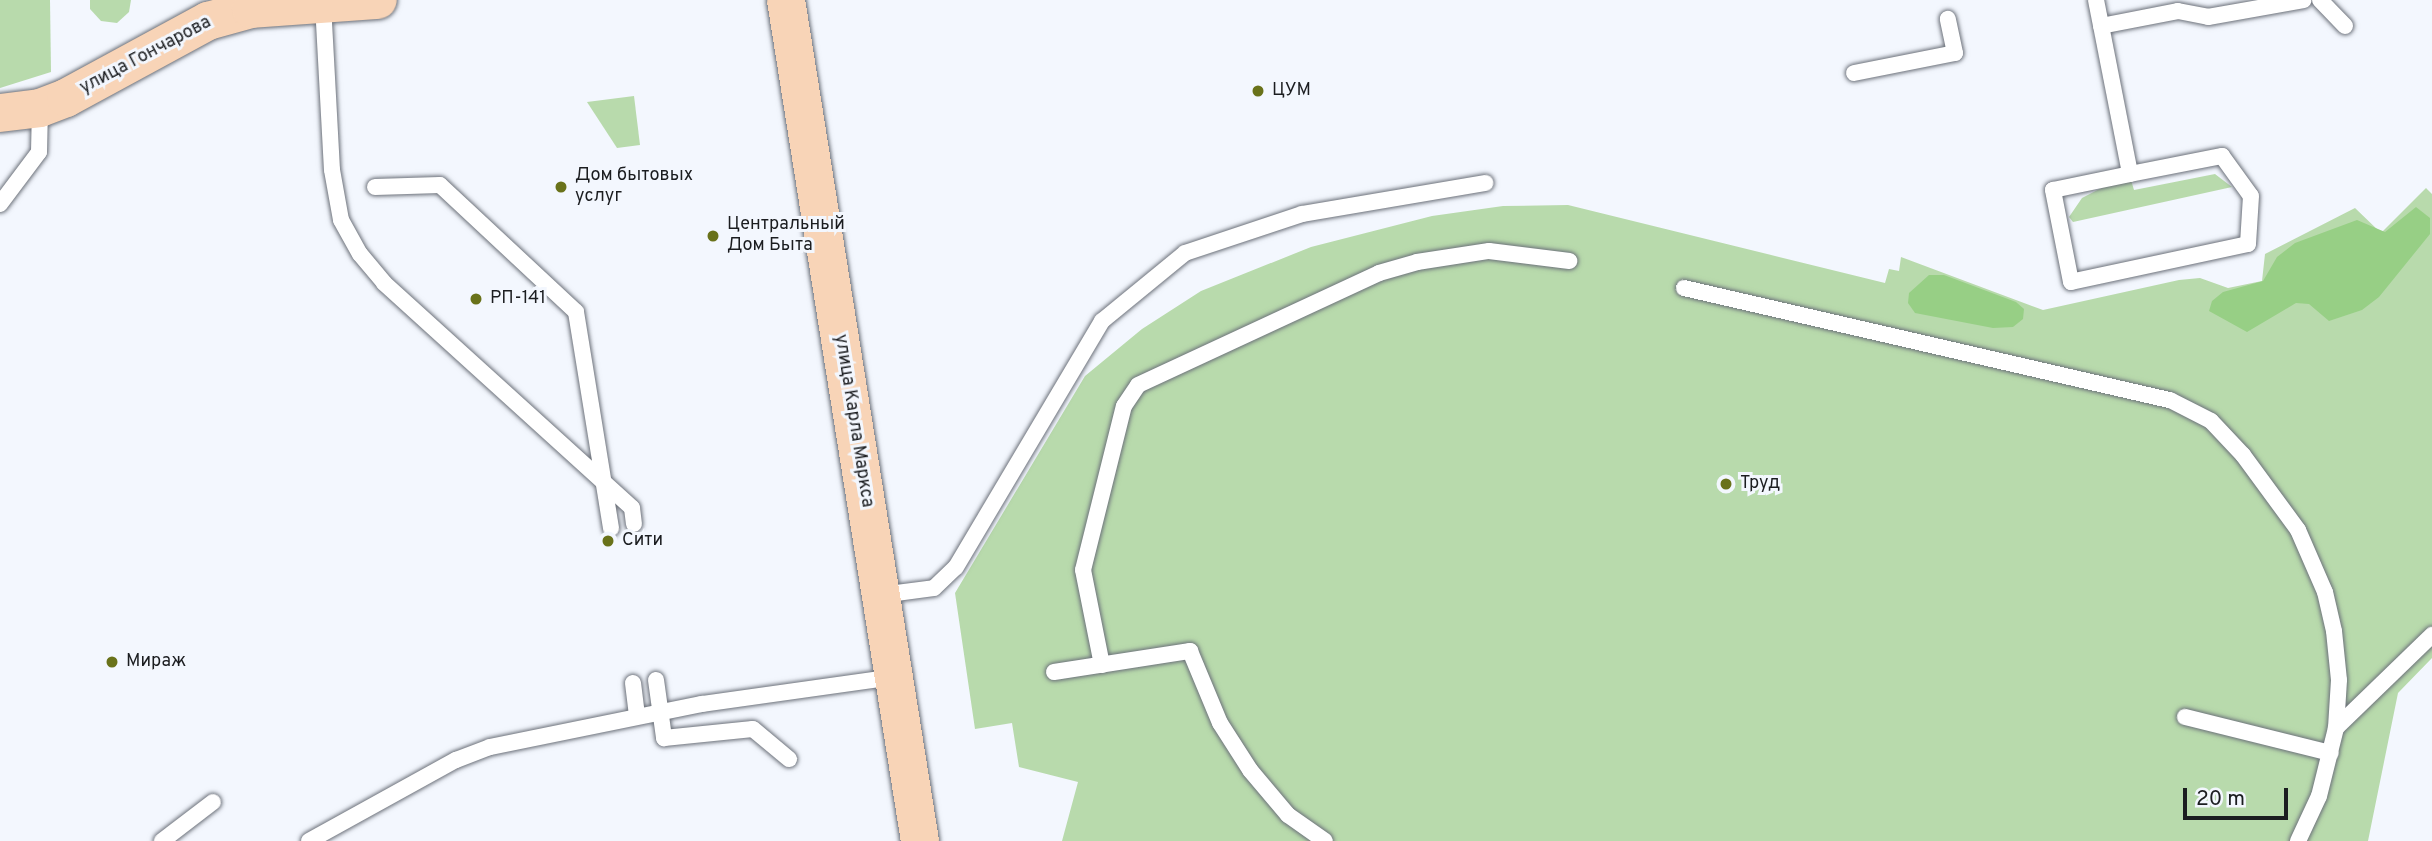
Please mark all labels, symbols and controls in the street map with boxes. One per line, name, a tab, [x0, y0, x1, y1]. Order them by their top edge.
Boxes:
street label: улица Гончарова	[77, 12, 215, 100]
place label: ЦУМ	[1272, 80, 1311, 102]
marker: ЦУМ	[1250, 83, 1266, 99]
place label: Дом бытовых услуг	[575, 166, 693, 208]
marker: Дом бытовых услуг	[553, 179, 569, 195]
place label: Центральный Дом Быта	[727, 215, 845, 258]
marker: Центральный Дом Быта	[705, 228, 721, 244]
place label: РП-141	[490, 288, 546, 310]
marker: РП-141	[468, 291, 484, 307]
street label: улица Карла Маркса	[829, 333, 877, 509]
place label: Труд	[1740, 473, 1780, 495]
marker: Труд	[1718, 476, 1734, 492]
place label: Сити	[622, 530, 663, 552]
marker: Сити	[600, 533, 616, 549]
place label: Мираж	[126, 651, 186, 673]
marker: Мираж	[104, 654, 120, 670]
scale bar	[2187, 774, 2292, 818]
text: 20 m	[2196, 786, 2245, 813]

